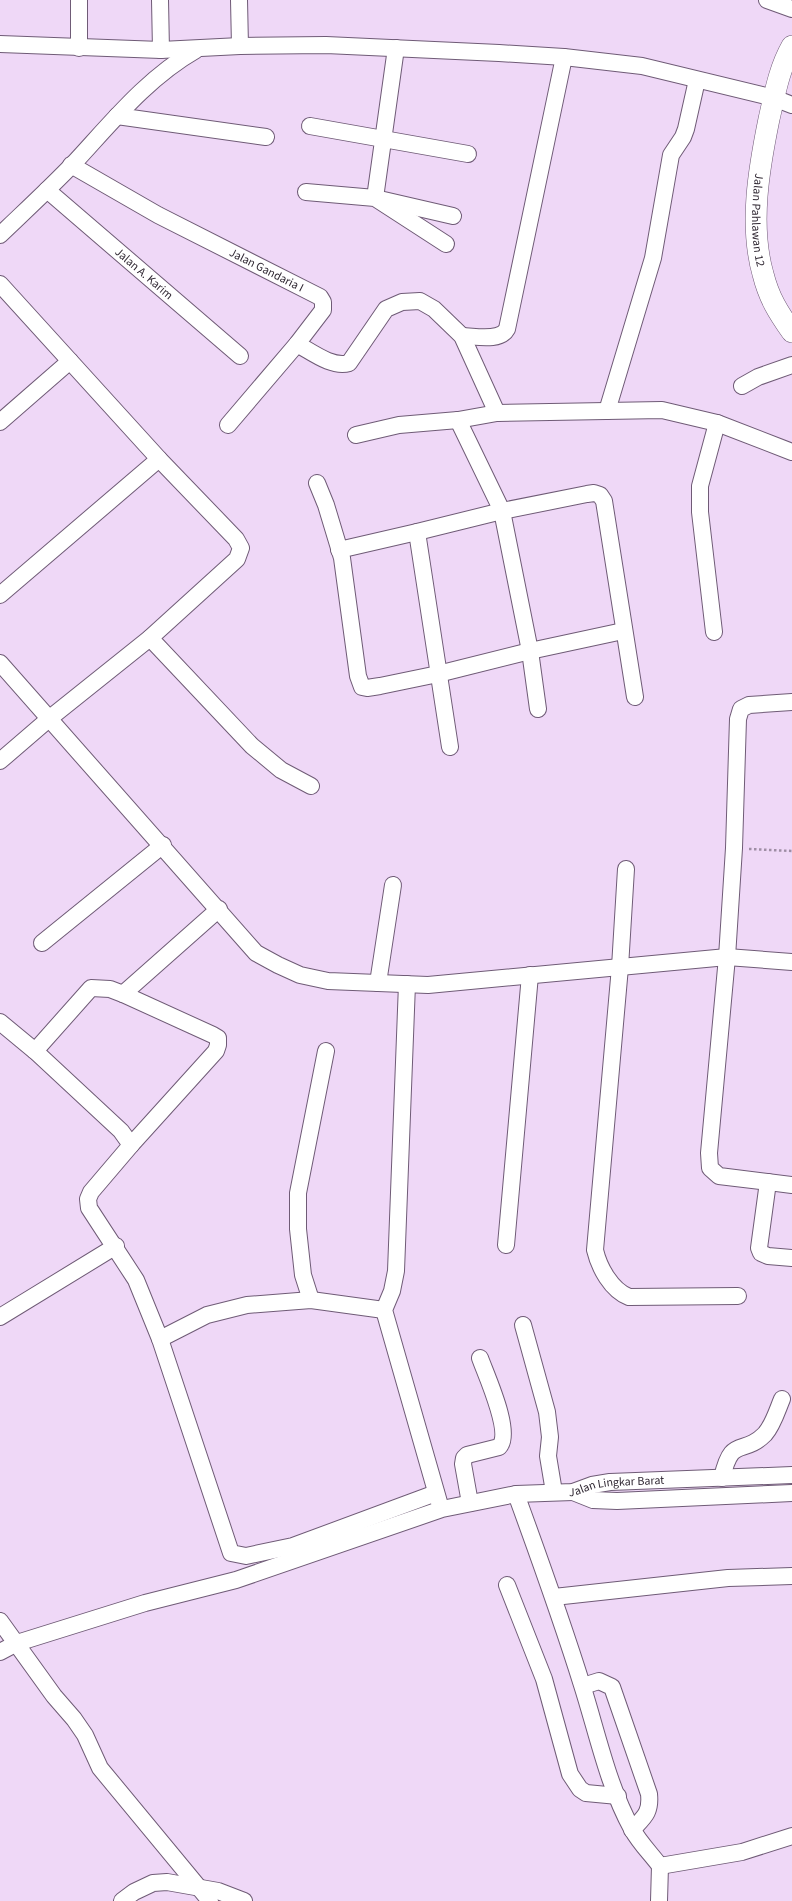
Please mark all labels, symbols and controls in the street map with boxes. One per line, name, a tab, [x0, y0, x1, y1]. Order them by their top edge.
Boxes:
street label: Jalan Pahlawan 12	[748, 173, 769, 268]
street label: Jalan A. Karim	[111, 244, 177, 303]
street label: Jalan Gandaria I	[226, 244, 307, 296]
street label: Jalan Lingkar Barat	[569, 1471, 665, 1501]

